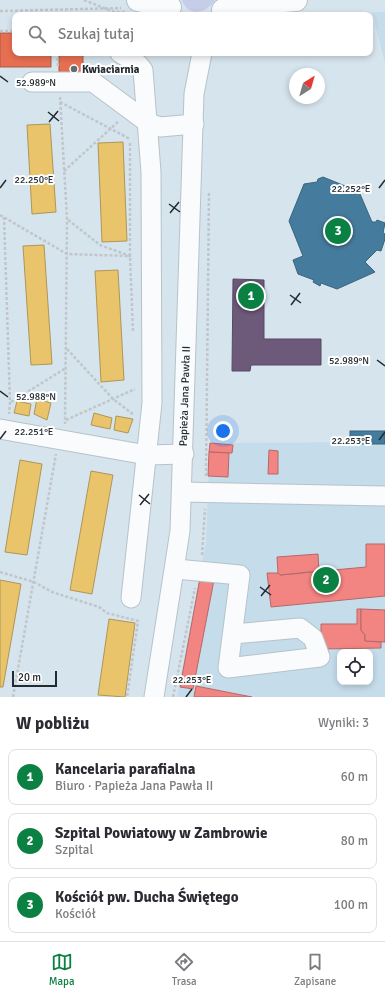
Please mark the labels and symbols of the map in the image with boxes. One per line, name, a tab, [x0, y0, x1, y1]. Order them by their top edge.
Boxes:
place label: Kwiaciarnia	[82, 63, 140, 76]
marker: Kwiaciarnia	[69, 64, 79, 74]
north arrow	[289, 68, 325, 104]
text: 52.989°N	[16, 77, 56, 89]
text: 22.250°E	[15, 174, 54, 186]
text: 22.252°E	[332, 183, 371, 195]
pin: 3	[325, 216, 351, 246]
pin: 1	[238, 281, 264, 311]
street label: Papieża Jana Pawła II	[177, 346, 193, 447]
text: 52.989°N	[329, 355, 369, 367]
text: 52.988°N	[16, 391, 56, 403]
your location	[213, 421, 233, 441]
text: 22.251°E	[15, 426, 54, 438]
text: 22.253°E	[332, 435, 371, 447]
pin: 2	[313, 565, 339, 595]
scale bar	[12, 669, 57, 688]
text: 22.253°E	[173, 674, 212, 686]

